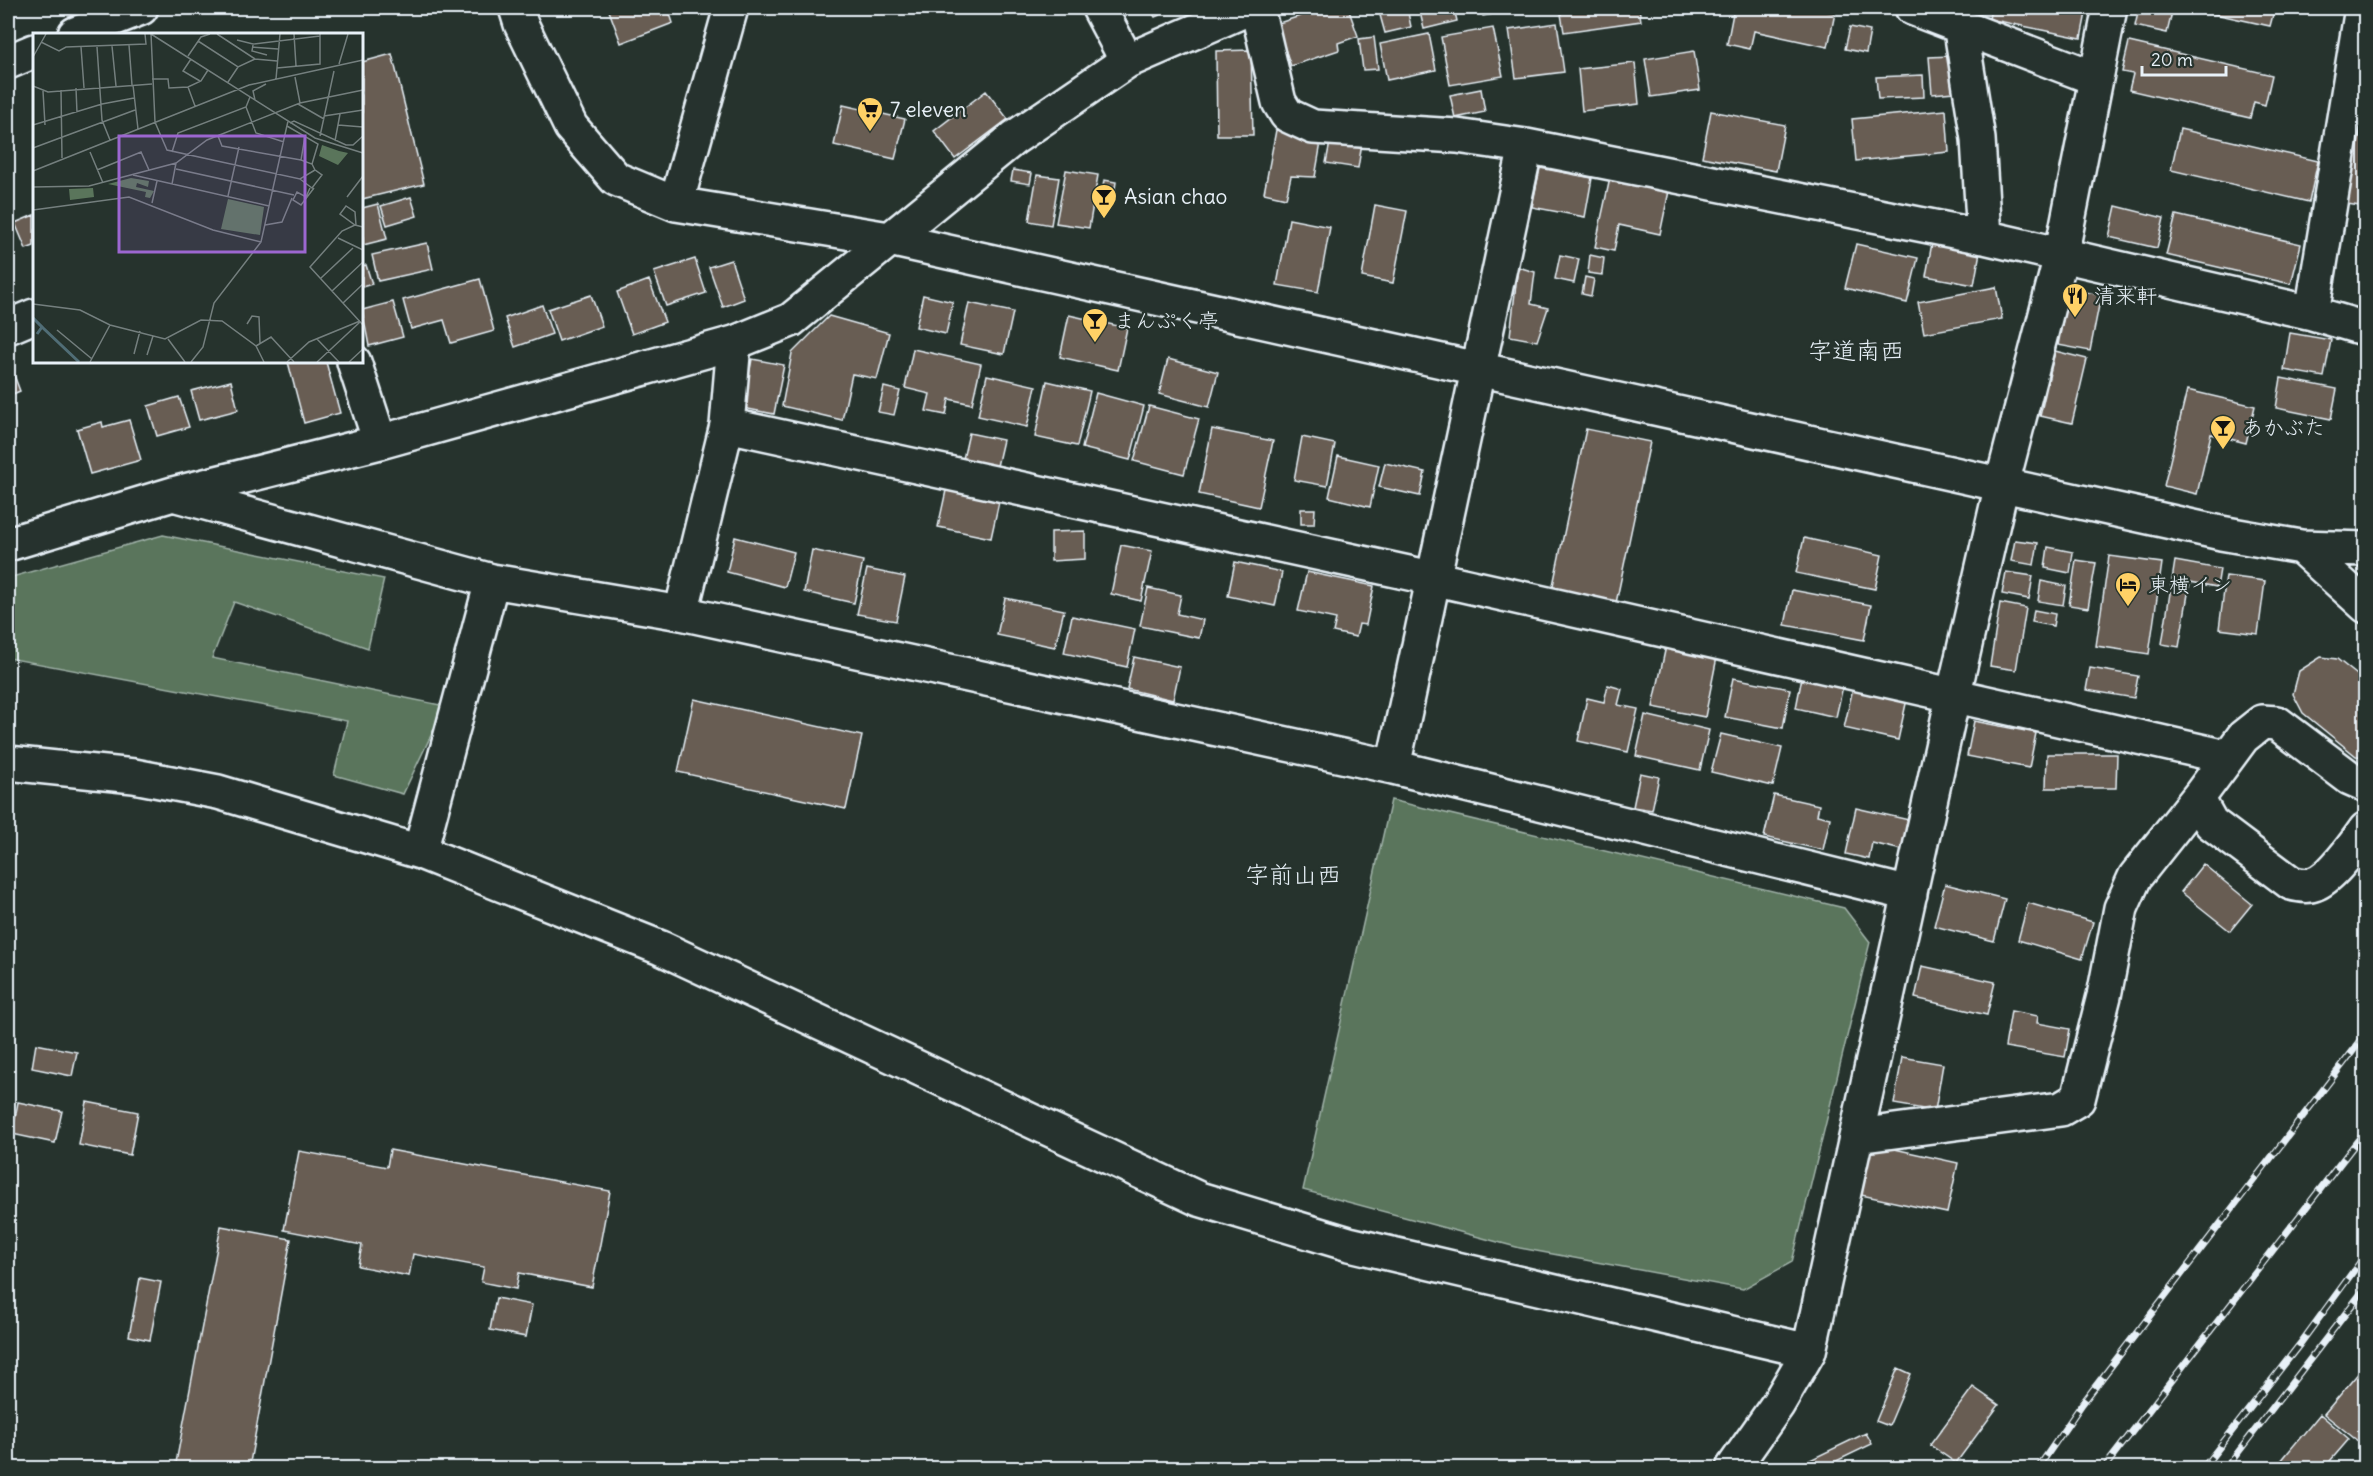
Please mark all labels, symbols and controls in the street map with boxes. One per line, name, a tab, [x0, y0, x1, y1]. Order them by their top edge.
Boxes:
inset map	[33, 33, 363, 363]
scale bar	[2142, 39, 2226, 77]
text: 20 m	[2151, 48, 2193, 71]
supermarket icon: 7 eleven	[855, 95, 885, 133]
place label: 7 eleven	[890, 96, 966, 123]
bar icon: Asian chao	[1089, 182, 1119, 220]
place label: Asian chao	[1124, 183, 1227, 210]
restaurant icon: 清来軒	[2060, 281, 2090, 319]
place label: 清来軒	[2094, 282, 2157, 309]
bar icon: まんぷく亭	[1080, 306, 1110, 344]
place label: まんぷく亭	[1114, 307, 1219, 334]
district label: 字道南西	[1808, 335, 1904, 365]
bar icon: あかぶた	[2208, 413, 2238, 451]
place label: あかぶた	[2242, 414, 2325, 441]
hotel icon: 東横イン	[2113, 570, 2143, 608]
place label: 東横イン	[2148, 571, 2232, 598]
district label: 字前山西	[1245, 859, 1341, 889]

